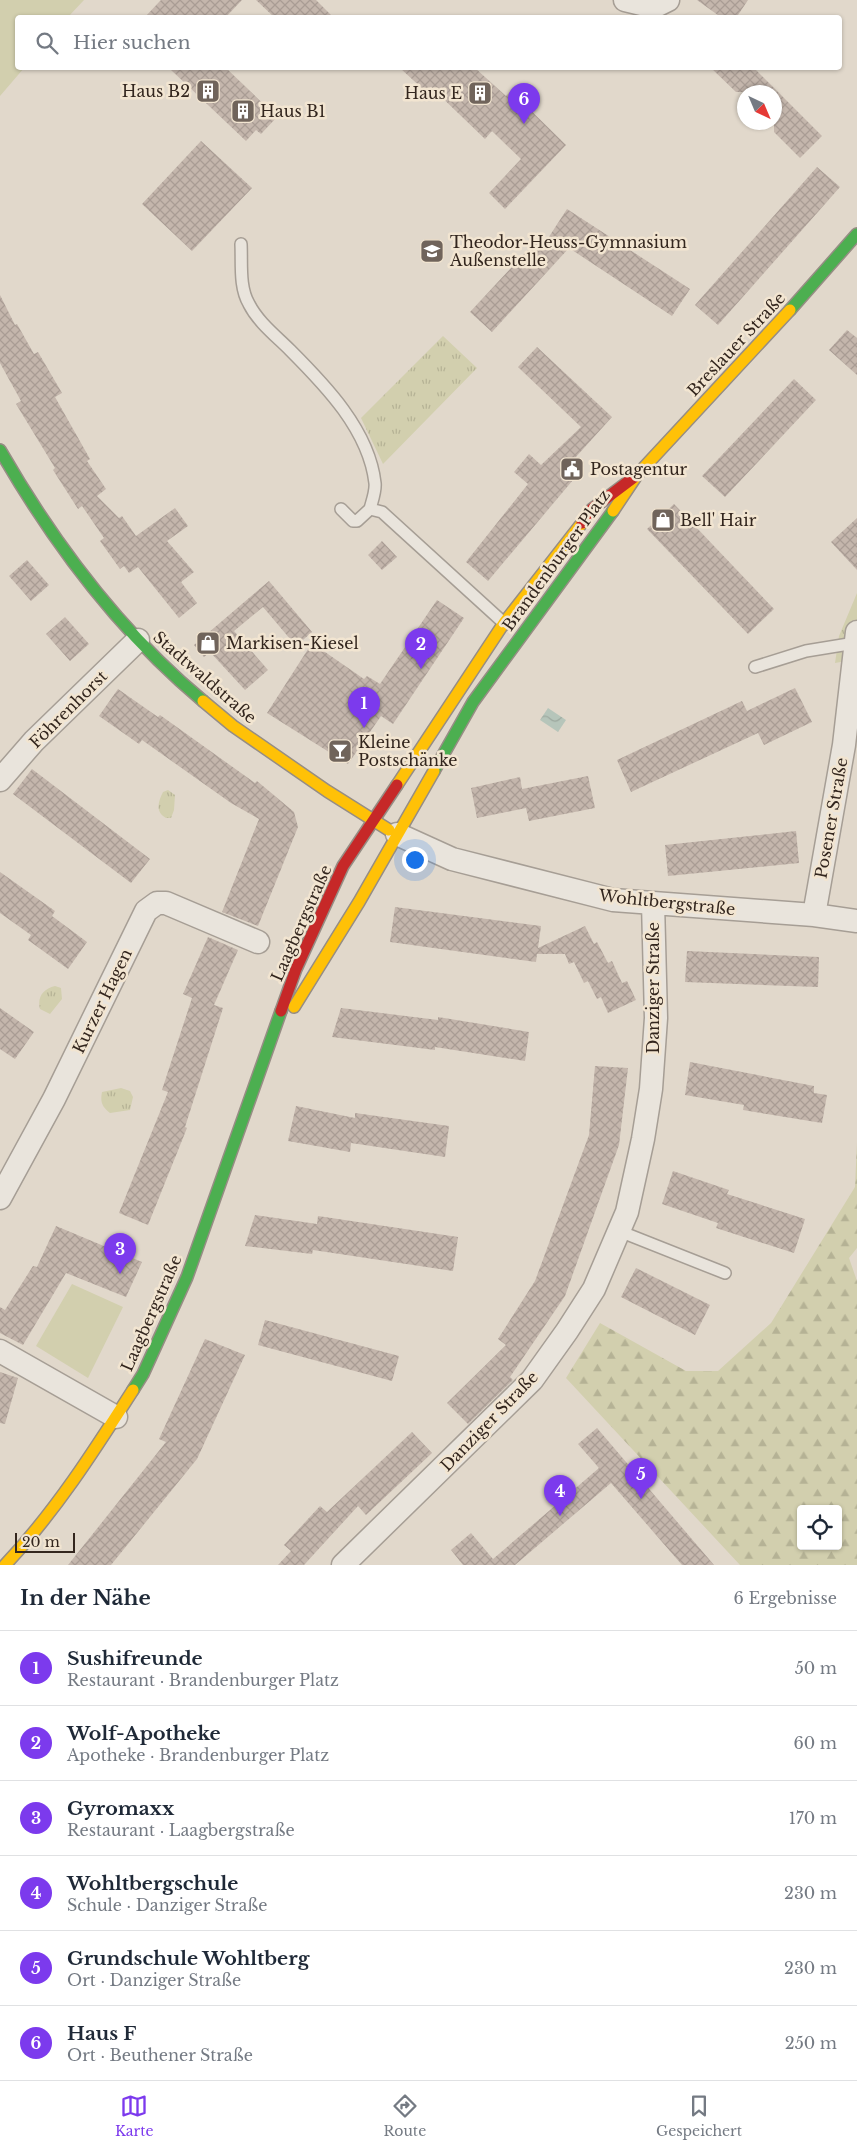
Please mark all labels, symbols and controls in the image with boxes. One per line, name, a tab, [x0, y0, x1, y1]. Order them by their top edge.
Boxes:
search box	[15, 15, 842, 70]
icon: search	[33, 29, 61, 57]
text: Hier suchen	[73, 31, 191, 54]
building icon: Haus B2	[195, 78, 221, 104]
building icon: Haus E	[467, 80, 493, 106]
place label: Haus B2	[122, 81, 190, 101]
place label: Haus E	[404, 83, 462, 103]
pin: 6	[508, 83, 540, 124]
north arrow	[737, 85, 782, 130]
building icon: Haus B1	[230, 98, 256, 124]
place label: Haus B1	[260, 101, 326, 121]
place label: Theodor-Heuss-Gymnasium Außenstelle	[449, 232, 687, 270]
school or university icon: Theodor-Heuss-Gymnasium Außenstelle	[419, 238, 445, 264]
street label: Breslauer Straße	[683, 288, 789, 400]
public building icon: Postagentur	[559, 456, 585, 482]
place label: Postagentur	[590, 459, 688, 479]
street label: Brandenburger Platz	[498, 485, 614, 635]
shop icon: Bell' Hair	[650, 507, 676, 533]
place label: Bell' Hair	[680, 510, 757, 530]
street label: Stadtwaldstraße	[149, 627, 261, 727]
pin: 2	[405, 628, 437, 669]
shop icon: Markisen-Kiesel	[195, 630, 221, 656]
place label: Markisen-Kiesel	[226, 633, 359, 653]
street label: Föhrenhorst	[25, 666, 111, 752]
pin: 1	[348, 687, 380, 728]
place label: Kleine Postschänke	[358, 732, 457, 770]
bar icon: Kleine Postschänke	[327, 738, 353, 764]
street label: Posener Straße	[811, 756, 851, 880]
your location	[402, 847, 428, 873]
street label: Laagbergstraße	[266, 862, 336, 984]
street label: Wohltbergstraße	[597, 885, 736, 919]
street label: Danziger Straße	[643, 922, 663, 1054]
street label: Kurzer Hagen	[68, 945, 136, 1057]
pin: 3	[104, 1233, 136, 1274]
street label: Laagbergstraße	[116, 1252, 186, 1374]
street label: Danziger Straße	[436, 1367, 542, 1475]
pin: 5	[625, 1458, 657, 1499]
pin: 4	[544, 1475, 576, 1516]
map controls	[797, 1505, 842, 1550]
button: locate	[797, 1505, 842, 1550]
scale bar	[15, 1530, 75, 1553]
text: 20 m	[22, 1533, 60, 1551]
text: In der Nähe	[20, 1585, 151, 1611]
text: 6 Ergebnisse	[734, 1588, 837, 1608]
text: Sushifreunde	[67, 1647, 203, 1670]
text: 1	[33, 1658, 39, 1678]
text: 50 m	[795, 1658, 837, 1678]
text: Restaurant · Brandenburger Platz	[67, 1670, 339, 1690]
text: Wolf-Apotheke	[67, 1722, 221, 1745]
text: 2	[31, 1733, 41, 1753]
text: 60 m	[794, 1733, 837, 1753]
text: Apotheke · Brandenburger Platz	[67, 1745, 329, 1765]
text: Gyromaxx	[67, 1797, 174, 1820]
text: 3	[31, 1808, 41, 1828]
text: 170 m	[789, 1808, 837, 1828]
text: Restaurant · Laagbergstraße	[67, 1820, 295, 1840]
text: Wohltbergschule	[67, 1872, 238, 1895]
text: 4	[31, 1883, 41, 1903]
text: 230 m	[784, 1883, 837, 1903]
text: Schule · Danziger Straße	[67, 1895, 267, 1915]
text: Grundschule Wohltberg	[67, 1947, 309, 1970]
text: 5	[31, 1958, 41, 1978]
text: 230 m	[784, 1958, 837, 1978]
text: Ort · Danziger Straße	[67, 1970, 241, 1990]
text: Haus F	[67, 2022, 136, 2045]
text: 6	[31, 2033, 41, 2053]
text: 250 m	[785, 2033, 837, 2053]
text: Ort · Beuthener Straße	[67, 2045, 253, 2065]
tab: Karte	[115, 2092, 154, 2140]
tab: Route	[383, 2092, 426, 2140]
tab: Gespeichert	[656, 2092, 742, 2140]

